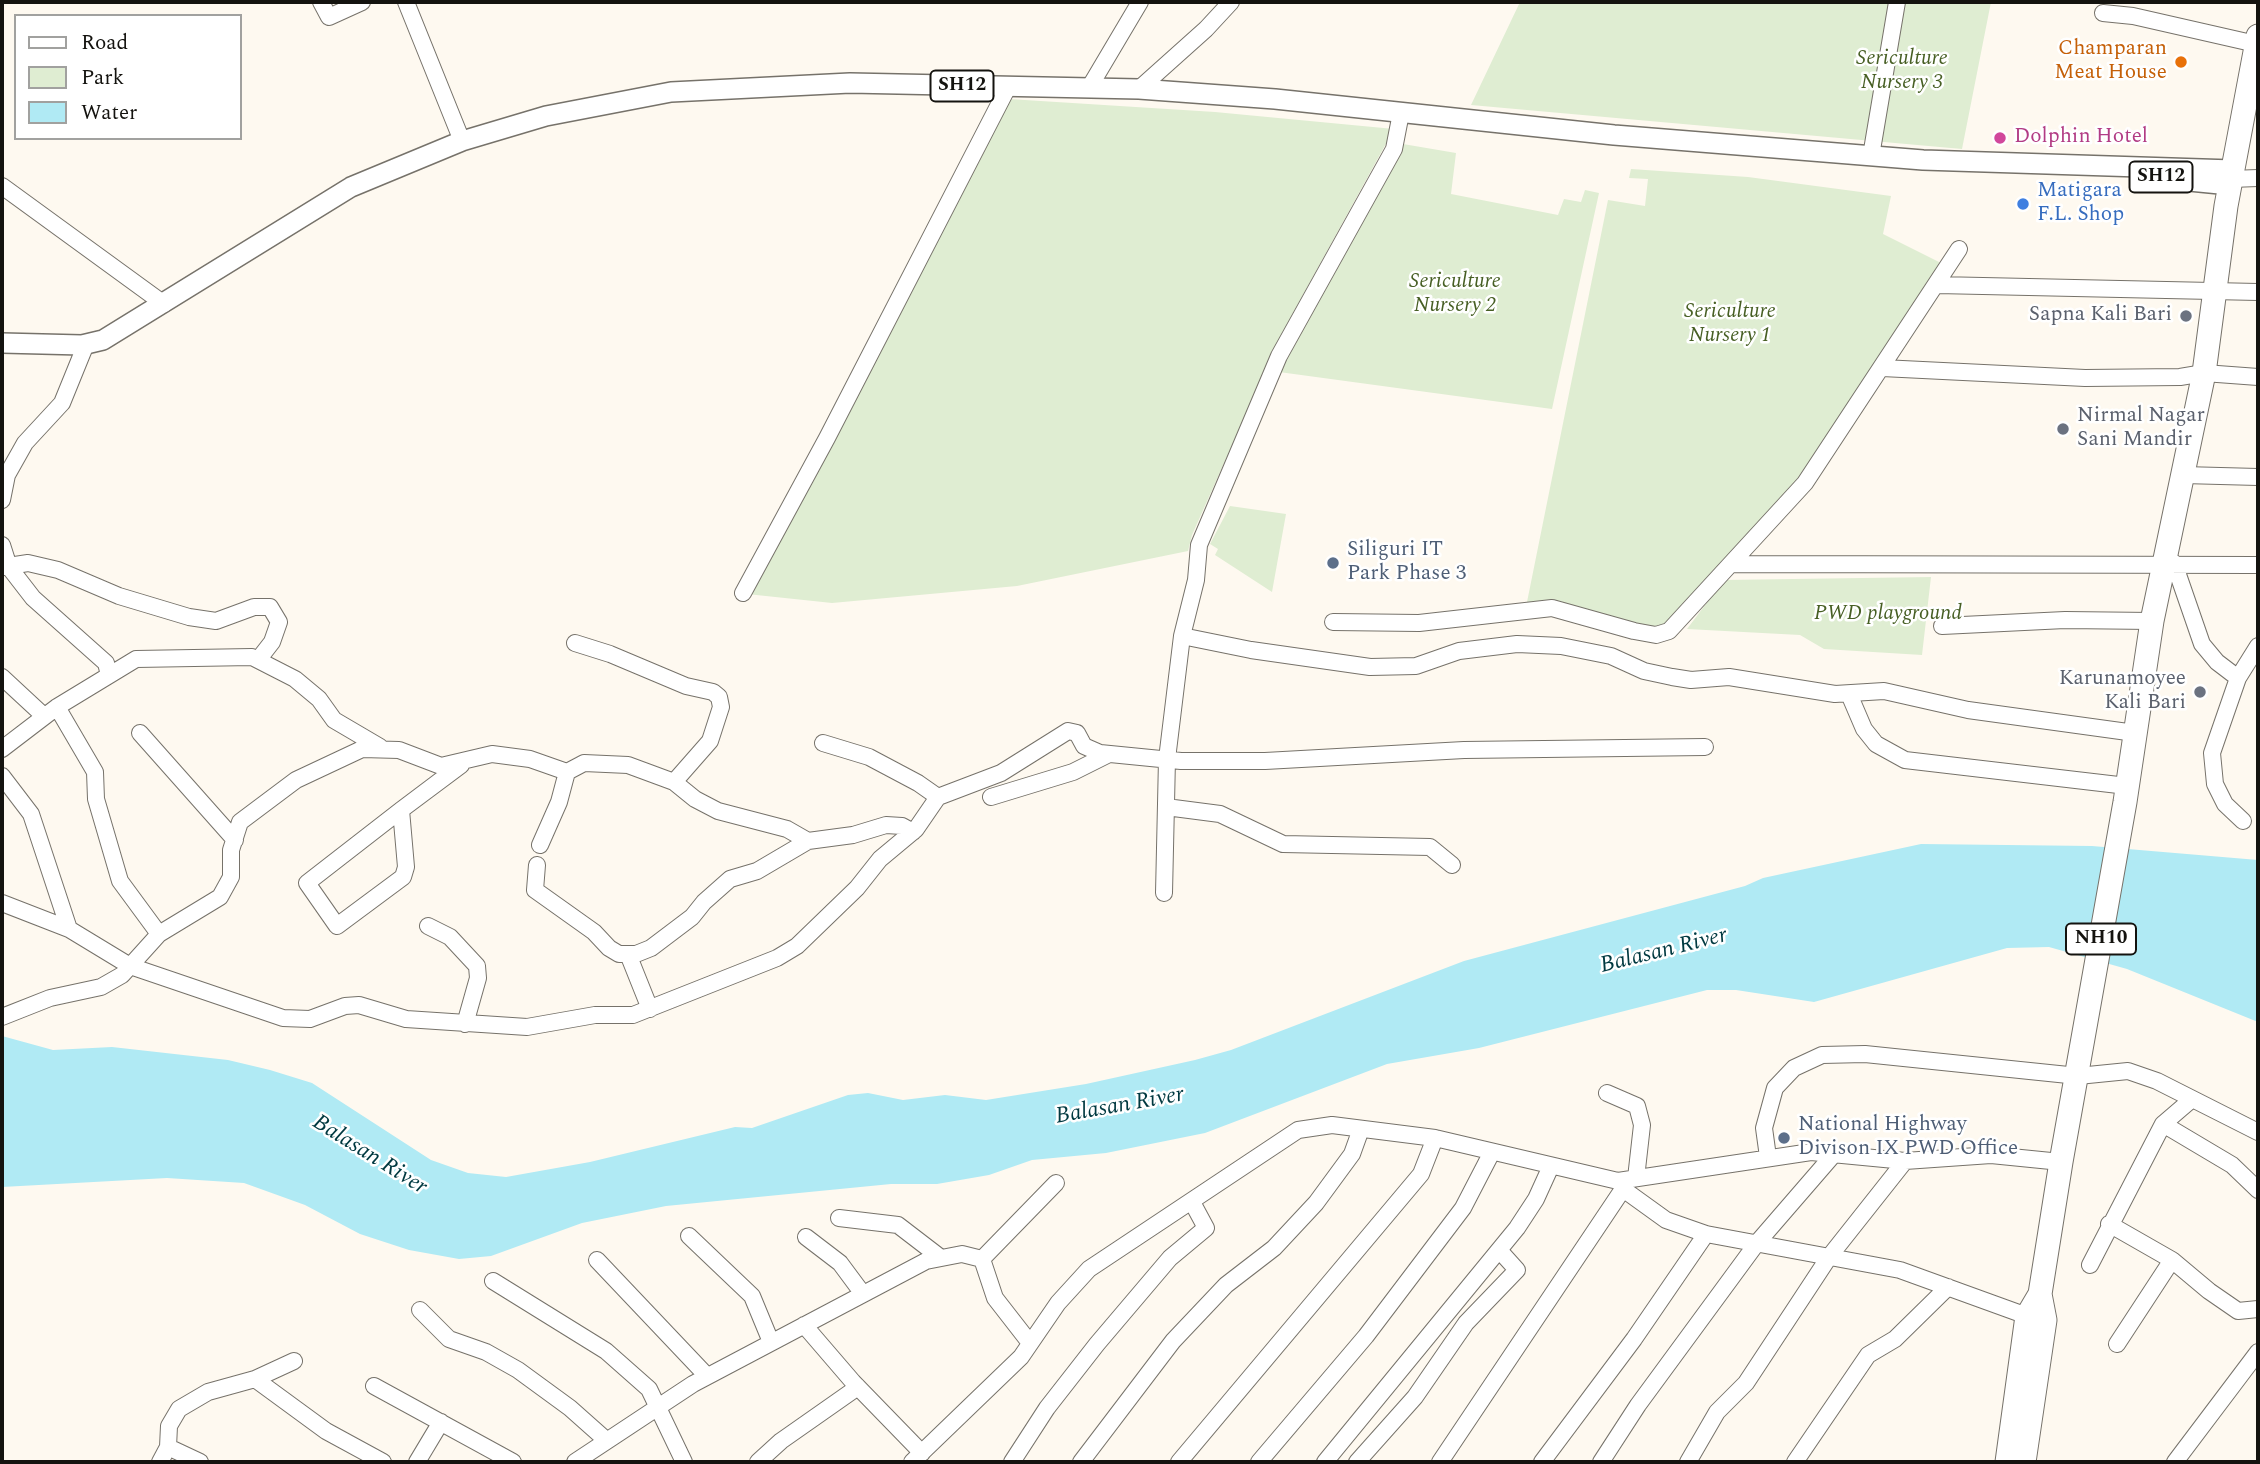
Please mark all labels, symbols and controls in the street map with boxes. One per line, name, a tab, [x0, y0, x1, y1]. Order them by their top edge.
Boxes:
legend	[14, 14, 242, 140]
text: Road	[81, 27, 128, 59]
place label: Champaran Meat House	[2054, 37, 2167, 87]
park label: Sericulture Nursery 3	[1856, 47, 1948, 97]
marker: Champaran Meat House	[2173, 54, 2189, 70]
text: Park	[81, 62, 124, 94]
road number: SH12	[930, 71, 993, 102]
text: Water	[81, 97, 137, 129]
place label: Dolphin Hotel	[2014, 125, 2148, 151]
marker: Dolphin Hotel	[1992, 130, 2008, 146]
road number: SH12	[2130, 162, 2192, 192]
place label: Matigara F.L. Shop	[2037, 179, 2124, 229]
marker: Matigara F.L. Shop	[2015, 196, 2031, 212]
park label: Sericulture Nursery 2	[1409, 270, 1501, 320]
park label: Sericulture Nursery 1	[1684, 300, 1776, 350]
place label: Sapna Kali Bari	[2029, 303, 2172, 329]
marker: Sapna Kali Bari	[2178, 308, 2194, 324]
place label: Nirmal Nagar Sani Mandir	[2077, 404, 2205, 454]
marker: Nirmal Nagar Sani Mandir	[2055, 421, 2071, 437]
place label: Siliguri IT Park Phase 3	[1347, 538, 1466, 588]
marker: Siliguri IT Park Phase 3	[1325, 555, 1341, 571]
park label: PWD playground	[1814, 602, 1962, 628]
place label: Karunamoyee Kali Bari	[2059, 667, 2186, 717]
marker: Karunamoyee Kali Bari	[2192, 684, 2208, 700]
water label: Balasan River	[1598, 923, 1730, 981]
road number: NH10	[2066, 923, 2136, 954]
water label: Balasan River	[1054, 1082, 1186, 1132]
water label: Balasan River	[307, 1110, 431, 1202]
place label: National Highway Divison IX PWD Office	[1798, 1113, 2018, 1163]
marker: National Highway Divison IX PWD Office	[1776, 1130, 1792, 1146]

